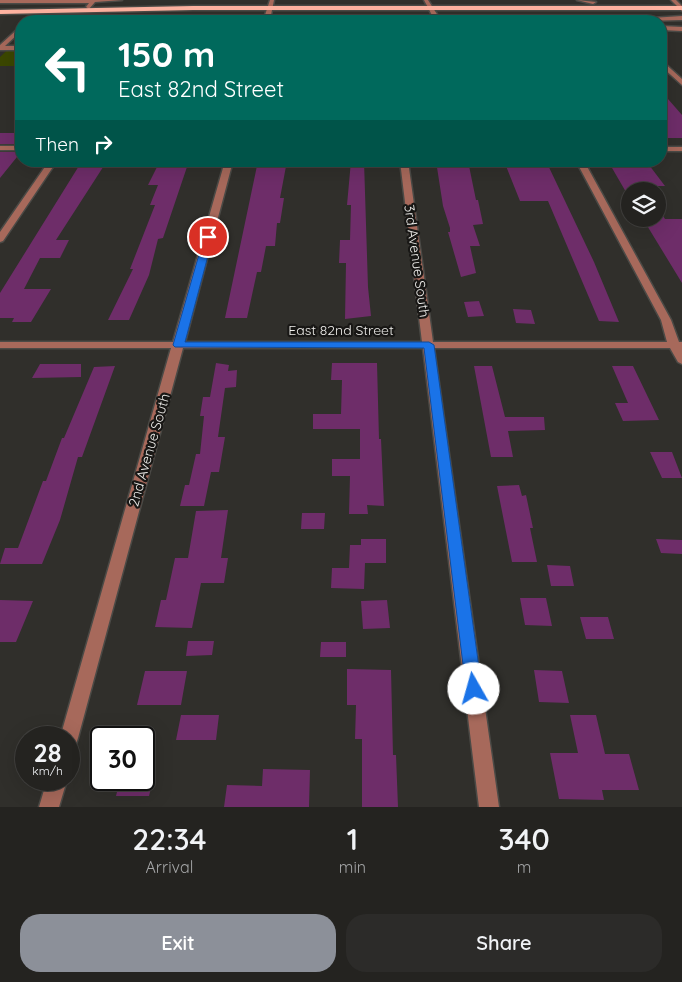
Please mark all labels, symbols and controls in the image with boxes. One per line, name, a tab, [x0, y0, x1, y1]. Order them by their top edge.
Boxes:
text: 150 m	[118, 32, 215, 76]
icon: left	[35, 35, 100, 100]
text: East 82nd Street	[118, 75, 284, 103]
icon: right	[89, 130, 117, 158]
text: Then	[35, 132, 79, 156]
map controls	[621, 182, 666, 227]
button: layers	[621, 182, 666, 227]
street label: 3rd Avenue South	[400, 204, 434, 318]
pin	[187, 216, 229, 258]
icon: arrive	[194, 223, 222, 251]
street label: East 82nd Street	[288, 321, 394, 339]
street label: 2nd Avenue South	[124, 391, 174, 509]
position arrow	[447, 662, 499, 714]
speed limit sign: 30	[90, 726, 155, 791]
text: 28	[34, 737, 61, 768]
text: km/h	[32, 763, 63, 778]
text: 22:34	[132, 820, 207, 858]
text: 1	[347, 820, 358, 858]
text: 340	[498, 820, 550, 858]
text: Arrival	[145, 857, 193, 877]
text: min	[339, 857, 366, 877]
text: m	[517, 857, 531, 877]
button: Exit	[20, 914, 336, 972]
button: Share	[346, 914, 662, 972]

